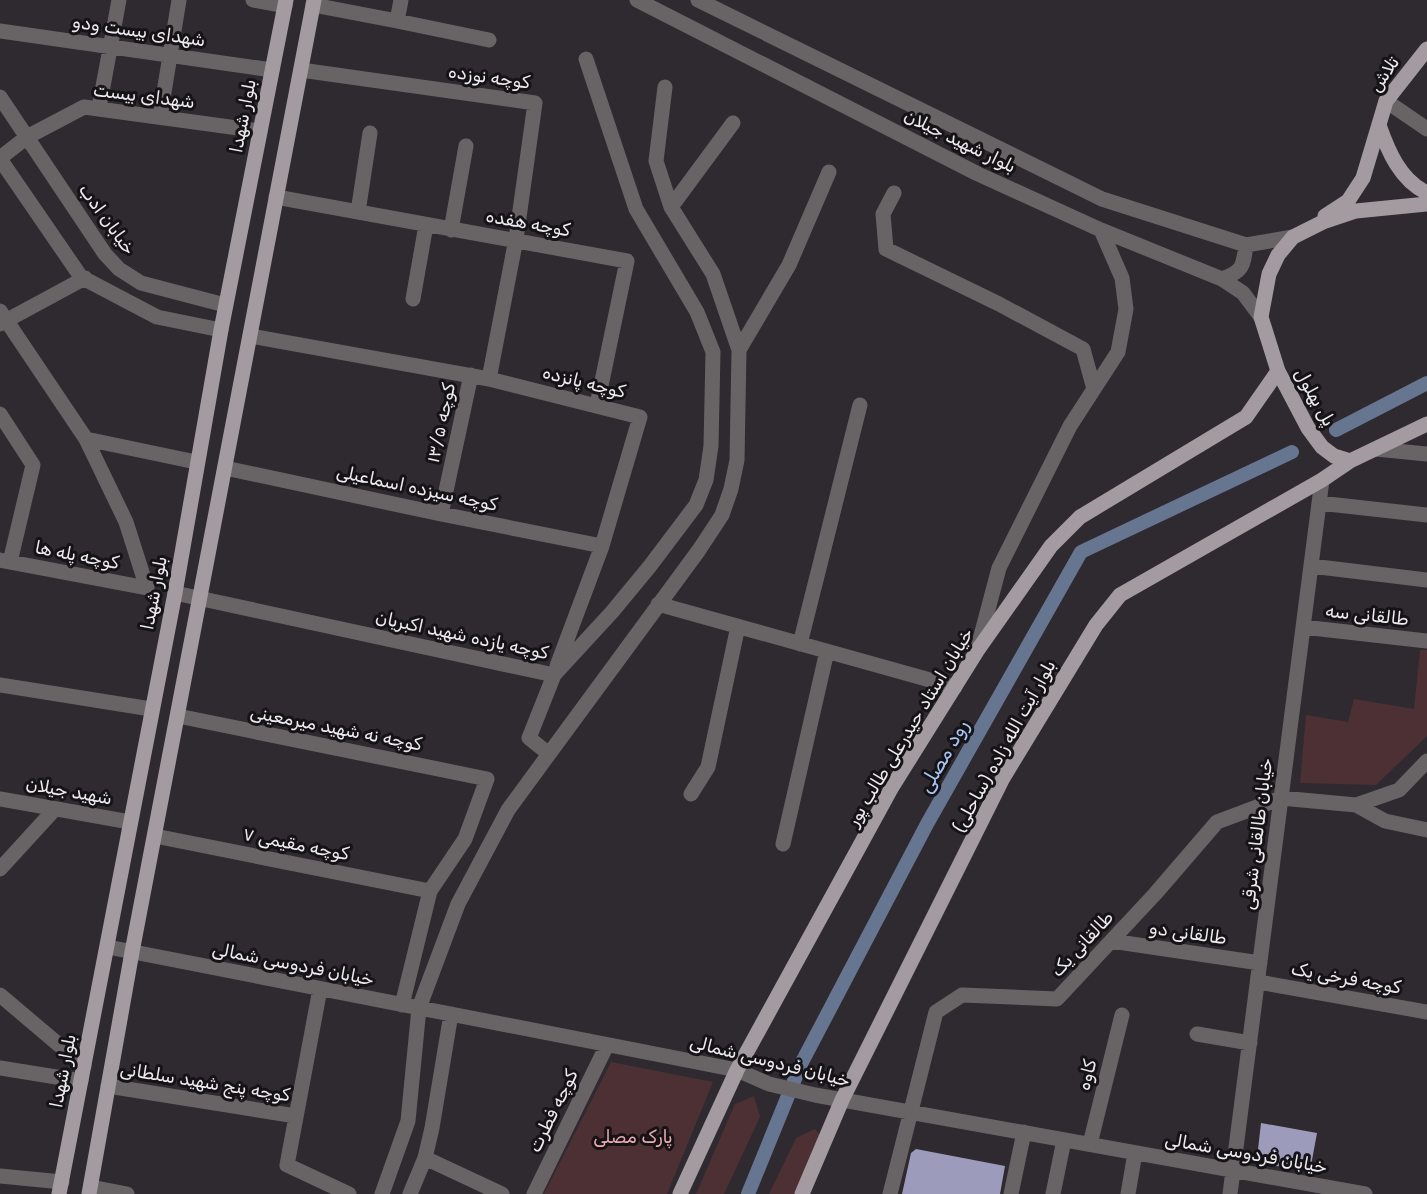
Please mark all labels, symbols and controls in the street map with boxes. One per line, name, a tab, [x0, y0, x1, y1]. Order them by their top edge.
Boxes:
street label: شهدای بیست ودو	[71, 11, 207, 51]
street label: تلاش	[1364, 52, 1404, 96]
street label: کوچه نوزده	[447, 60, 531, 94]
street label: بلوار شهدا	[225, 77, 261, 155]
street label: شهدای بیست	[92, 79, 196, 113]
street label: بلوار شهید جیلان	[900, 104, 1020, 178]
street label: خیابان ادب	[74, 179, 140, 259]
street label: کوچه هفده	[484, 205, 572, 241]
street label: کوچه پانزده	[540, 361, 628, 404]
street label: پل بهلول	[1289, 364, 1340, 431]
street label: کوچه ۱۳/۵	[422, 381, 460, 465]
street label: کوچه سیزده اسماعیلی	[334, 460, 500, 516]
street label: کوچه پله ها	[33, 536, 121, 575]
street label: بلوار شهدا	[136, 554, 172, 632]
street label: طالقانی سه	[1324, 600, 1410, 630]
street label: کوچه یازده شهید اکبریان	[374, 606, 550, 664]
street label: خیابان استاد حیدرعلی طالب پور	[841, 624, 979, 832]
street label: بلوار آیت الله زاده (ساحلی)	[948, 656, 1060, 836]
street label: کوچه نه شهید میرمعینی	[248, 701, 424, 755]
water label: رود مصلی	[912, 715, 974, 797]
street label: خیابان طالقانی شرقی	[1237, 757, 1277, 911]
street label: شهید جیلان	[24, 773, 114, 809]
street label: کوچه مقیمی ۷	[241, 823, 351, 865]
street label: طالقانی یک	[1046, 907, 1118, 981]
street label: طالقانی دو	[1148, 917, 1228, 949]
street label: خیابان فردوسی شمالی	[210, 938, 376, 990]
street label: کوچه فرخی یک	[1289, 958, 1403, 998]
street label: خیابان فردوسی شمالی	[688, 1030, 852, 1092]
street label: بلوار شهدا	[45, 1032, 81, 1110]
street label: کاوه	[1073, 1057, 1101, 1093]
street label: کوچه پنج شهید سلطانی	[118, 1058, 292, 1107]
street label: کوچه فطرت	[524, 1066, 582, 1156]
park label: پارک مصلی	[593, 1126, 673, 1149]
street label: خیابان فردوسی شمالی	[1163, 1128, 1329, 1178]

